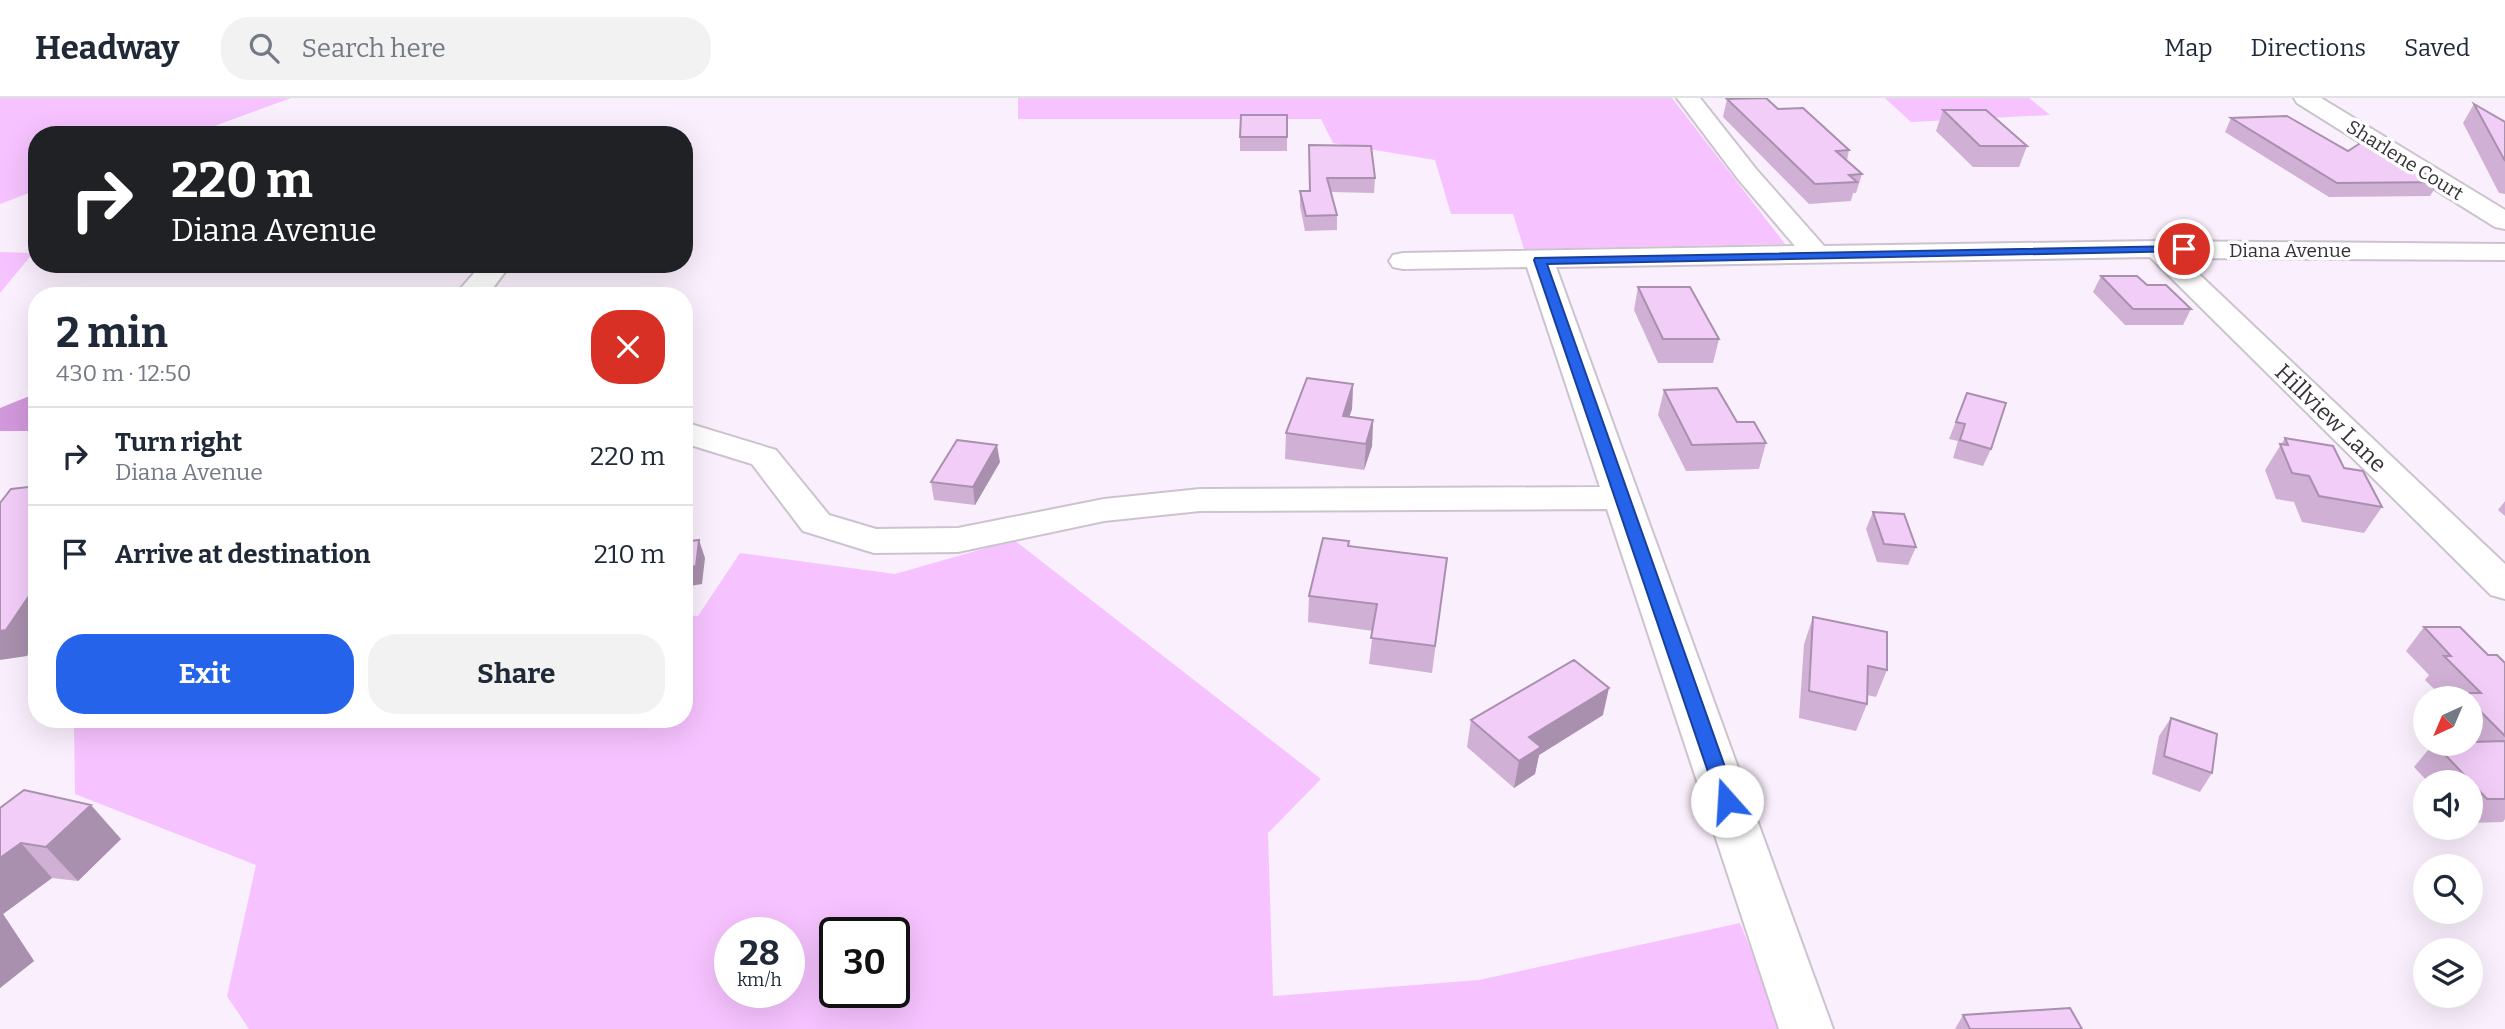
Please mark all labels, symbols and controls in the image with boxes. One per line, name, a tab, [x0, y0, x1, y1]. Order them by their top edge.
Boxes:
search box	[221, 17, 711, 80]
text: Headway	[35, 28, 179, 68]
icon: search	[245, 29, 283, 67]
text: Search here	[301, 33, 446, 64]
text: Map	[2164, 34, 2213, 62]
text: Directions	[2251, 34, 2366, 62]
text: Saved	[2404, 34, 2470, 62]
street label: Sharlene Court	[2342, 115, 2468, 205]
text: 220 m	[171, 151, 313, 210]
icon: right	[56, 154, 147, 245]
text: Diana Avenue	[171, 211, 377, 249]
pin	[2154, 219, 2214, 279]
icon: arrive	[2165, 230, 2203, 268]
street label: Diana Avenue	[2229, 239, 2351, 262]
text: 2 min	[56, 308, 168, 358]
button: close	[591, 310, 665, 384]
street label: Hillview Lane	[2269, 358, 2393, 478]
text: 430 m · 12:50	[56, 359, 192, 387]
text: Turn right	[115, 427, 242, 458]
icon: right	[56, 437, 94, 475]
text: 220 m	[590, 441, 665, 472]
text: Diana Avenue	[115, 458, 263, 486]
icon: arrive	[56, 535, 94, 573]
text: Arrive at destination	[115, 539, 370, 570]
text: 210 m	[594, 539, 665, 570]
button: Exit	[56, 634, 354, 714]
button: Share	[368, 634, 665, 714]
north arrow	[2413, 686, 2483, 756]
map controls	[2413, 686, 2483, 1008]
position arrow	[1690, 764, 1764, 838]
button: sound	[2413, 770, 2483, 840]
button: search	[2413, 854, 2483, 924]
speed limit sign: 30	[819, 917, 910, 1008]
text: 28	[739, 932, 780, 974]
button: layers	[2413, 938, 2483, 1008]
text: km/h	[737, 969, 782, 991]

